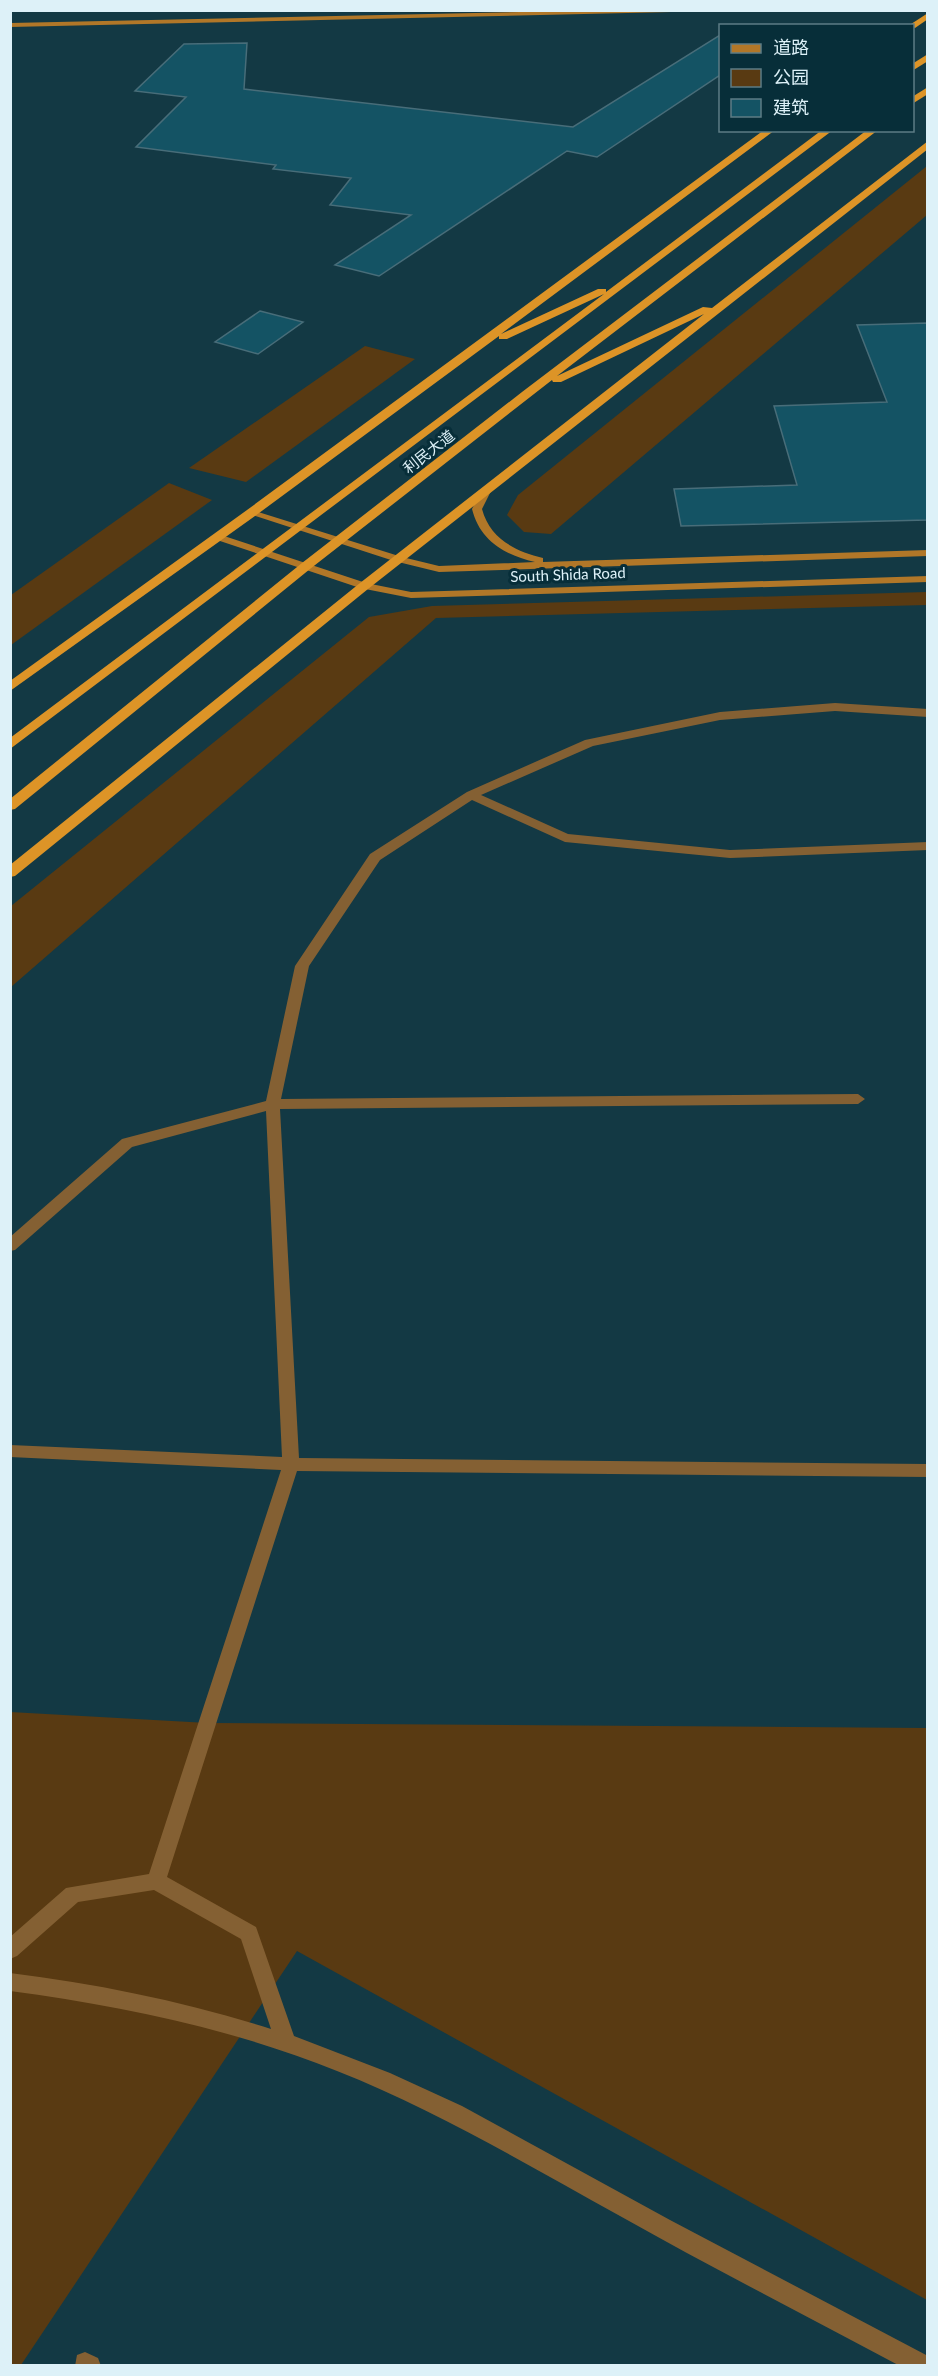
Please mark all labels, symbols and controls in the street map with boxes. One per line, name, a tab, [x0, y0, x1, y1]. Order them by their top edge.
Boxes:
legend	[719, 24, 914, 132]
text: 道路	[773, 36, 809, 58]
text: 公园	[773, 66, 809, 88]
text: 建筑	[773, 96, 809, 118]
street label: 利民大道	[399, 426, 458, 477]
street label: South Shida Road	[510, 563, 626, 585]

